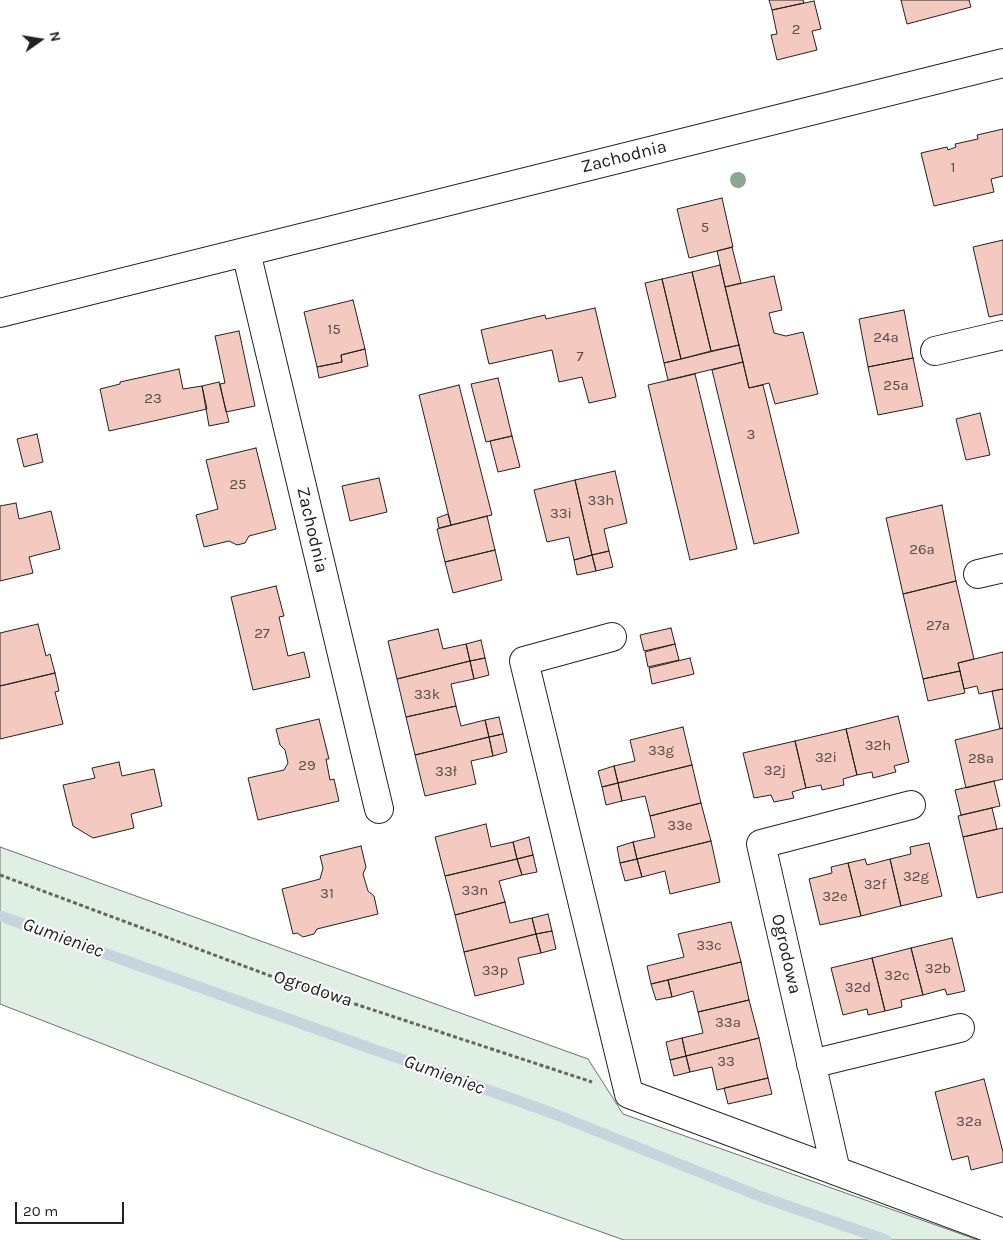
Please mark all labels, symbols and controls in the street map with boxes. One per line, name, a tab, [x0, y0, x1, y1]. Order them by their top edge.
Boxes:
north arrow	[15, 15, 65, 65]
house number: 2	[792, 21, 800, 39]
text: N	[46, 30, 65, 43]
street label: Zachodnia	[579, 136, 669, 178]
house number: 1	[951, 159, 955, 177]
house number: 5	[701, 219, 709, 237]
house number: 15	[327, 321, 341, 339]
house number: 24a	[873, 329, 899, 347]
house number: 7	[576, 348, 584, 366]
house number: 25a	[883, 377, 909, 395]
house number: 23	[144, 390, 162, 408]
house number: 3	[747, 426, 755, 444]
house number: 25	[229, 476, 247, 494]
street label: Zachodnia	[292, 485, 332, 575]
house number: 33h	[588, 492, 614, 510]
house number: 33i	[550, 505, 572, 523]
house number: 26a	[909, 541, 935, 559]
house number: 27a	[926, 617, 950, 635]
house number: 27	[254, 625, 270, 643]
house number: 33k	[414, 686, 440, 704]
house number: 32h	[865, 737, 891, 755]
house number: 33g	[648, 742, 674, 760]
house number: 32i	[815, 749, 837, 767]
house number: 28a	[968, 750, 994, 768]
house number: 29	[298, 757, 316, 775]
house number: 32j	[764, 762, 786, 780]
house number: 33ł	[435, 763, 457, 781]
house number: 33e	[667, 817, 693, 835]
house number: 32g	[903, 868, 929, 886]
house number: 32f	[864, 876, 886, 894]
house number: 33n	[462, 882, 488, 900]
house number: 31	[320, 885, 334, 903]
house number: 32e	[822, 888, 848, 906]
street label: Ogrodowa	[766, 912, 806, 996]
water label: Gumieniec	[20, 913, 106, 963]
house number: 33c	[696, 937, 722, 955]
house number: 32b	[925, 960, 951, 978]
house number: 33p	[482, 962, 508, 980]
street label: Ogrodowa	[271, 966, 355, 1012]
house number: 32c	[884, 967, 910, 985]
house number: 32d	[845, 979, 871, 997]
house number: 33a	[715, 1014, 741, 1032]
water label: Gumieniec	[401, 1050, 487, 1100]
house number: 33	[717, 1053, 735, 1071]
house number: 32a	[956, 1113, 982, 1131]
scale bar	[18, 1192, 126, 1224]
text: 20 m	[23, 1202, 58, 1220]

